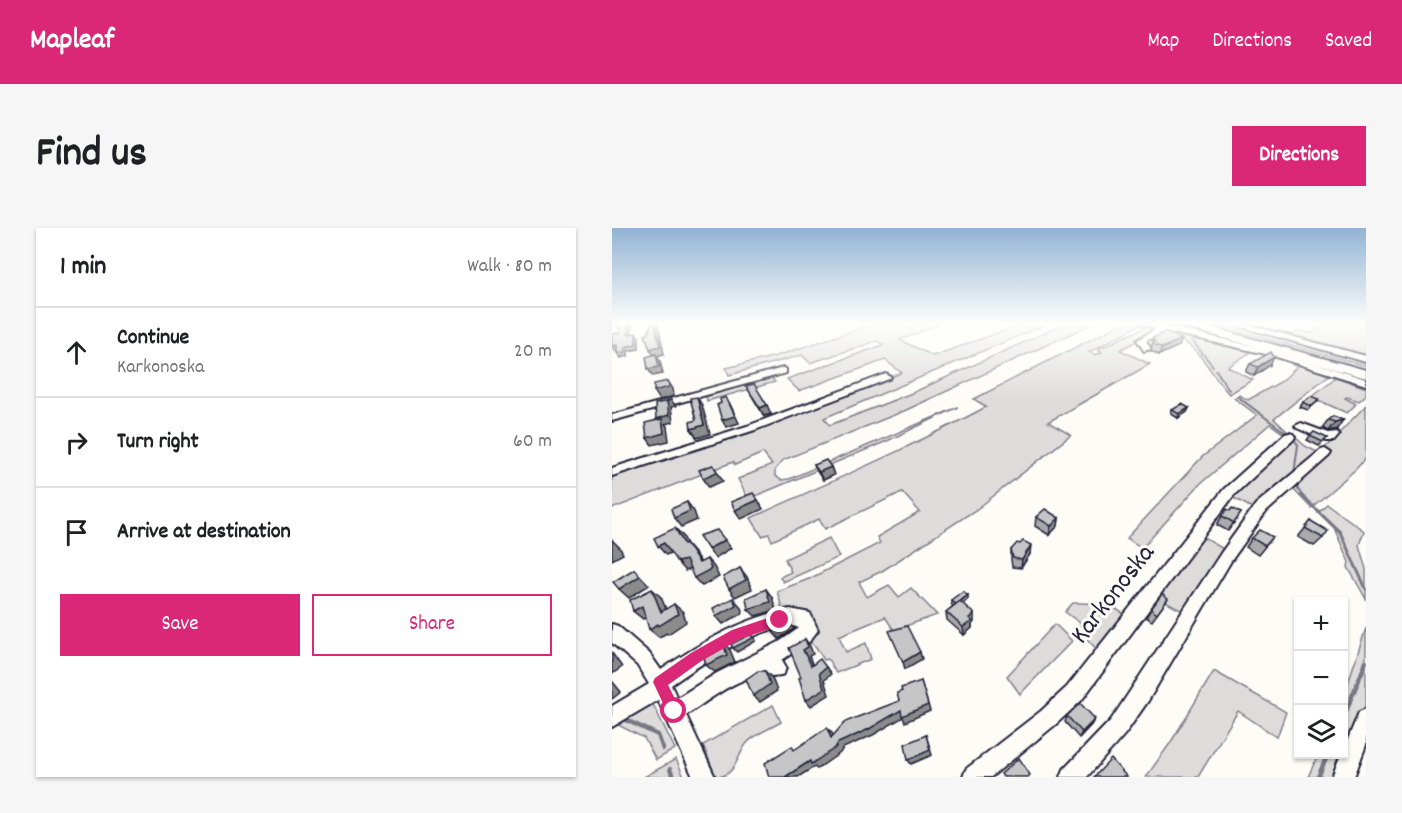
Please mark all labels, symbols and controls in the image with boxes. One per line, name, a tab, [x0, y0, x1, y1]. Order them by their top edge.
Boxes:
text: Mapleaf	[30, 22, 114, 62]
text: Map	[1148, 27, 1179, 57]
text: Directions	[1212, 27, 1292, 57]
text: Saved	[1325, 27, 1372, 57]
text: Find us	[36, 126, 147, 186]
button: Directions	[1232, 126, 1366, 186]
text: 1 min	[60, 249, 106, 286]
text: Walk · 80 m	[467, 253, 552, 281]
text: Continue	[117, 323, 189, 354]
icon: ahead	[60, 336, 93, 369]
text: 20 m	[514, 338, 552, 366]
text: Karkonoska	[117, 354, 204, 382]
icon: right	[60, 426, 93, 459]
text: Turn right	[117, 427, 199, 458]
text: 60 m	[513, 428, 552, 456]
icon: arrive	[60, 516, 93, 549]
text: Arrive at destination	[117, 517, 291, 548]
street label: Karkonoska	[1062, 536, 1166, 653]
button: Save	[60, 594, 300, 656]
button: Share	[312, 594, 552, 656]
map controls	[1294, 597, 1348, 759]
button: +	[1294, 597, 1348, 651]
route end	[766, 606, 792, 632]
button: −	[1294, 651, 1348, 705]
route start	[660, 697, 686, 723]
button: layers	[1294, 705, 1348, 759]

